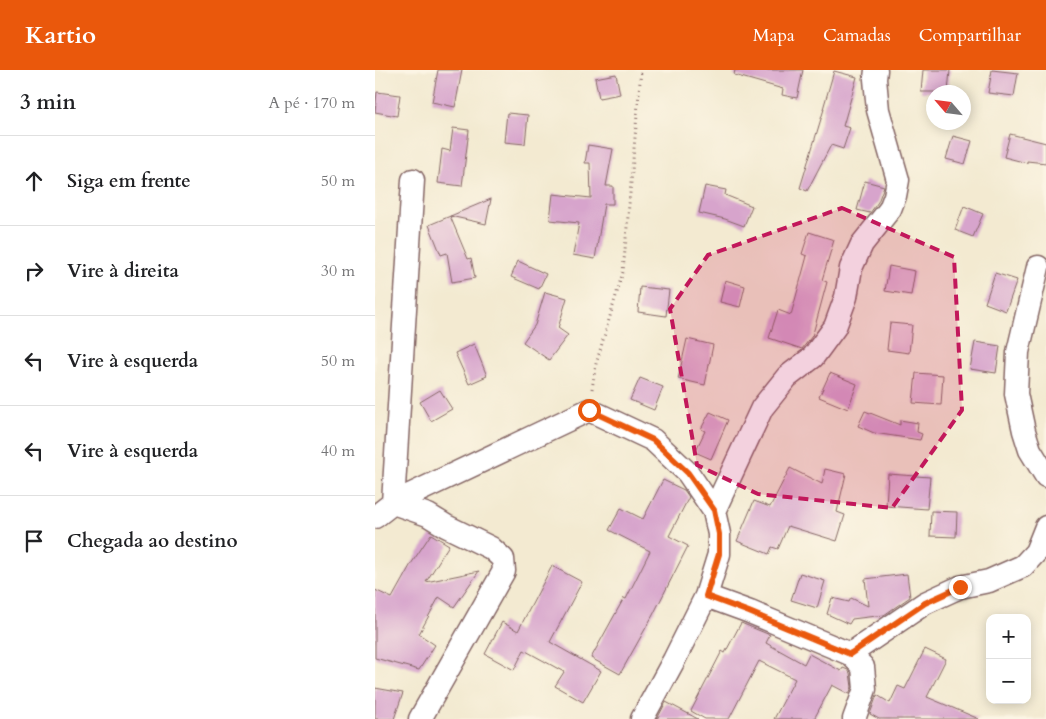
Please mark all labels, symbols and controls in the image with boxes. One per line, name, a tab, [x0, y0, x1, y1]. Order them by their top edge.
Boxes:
text: Kartio	[25, 19, 96, 52]
text: Mapa	[753, 23, 795, 48]
text: Camadas	[823, 23, 891, 48]
text: Compartilhar	[919, 23, 1021, 48]
north arrow	[926, 85, 971, 130]
text: 3 min	[20, 88, 76, 117]
text: A pé · 170 m	[268, 92, 355, 114]
icon: ahead	[20, 167, 48, 195]
text: Siga em frente	[67, 168, 191, 194]
text: 50 m	[321, 170, 355, 192]
icon: right	[20, 257, 48, 285]
text: Vire à direita	[67, 258, 179, 284]
text: 30 m	[321, 260, 355, 282]
icon: left	[20, 347, 48, 375]
text: Vire à esquerda	[67, 348, 198, 374]
text: 50 m	[321, 350, 355, 372]
route start	[578, 399, 601, 422]
icon: left	[20, 437, 48, 465]
text: Vire à esquerda	[67, 438, 198, 464]
text: 40 m	[321, 440, 355, 462]
icon: arrive	[20, 527, 48, 555]
text: Chegada ao destino	[67, 528, 238, 554]
route end	[949, 576, 972, 599]
map controls	[986, 614, 1031, 704]
button: +	[986, 614, 1031, 659]
button: −	[986, 659, 1031, 704]

